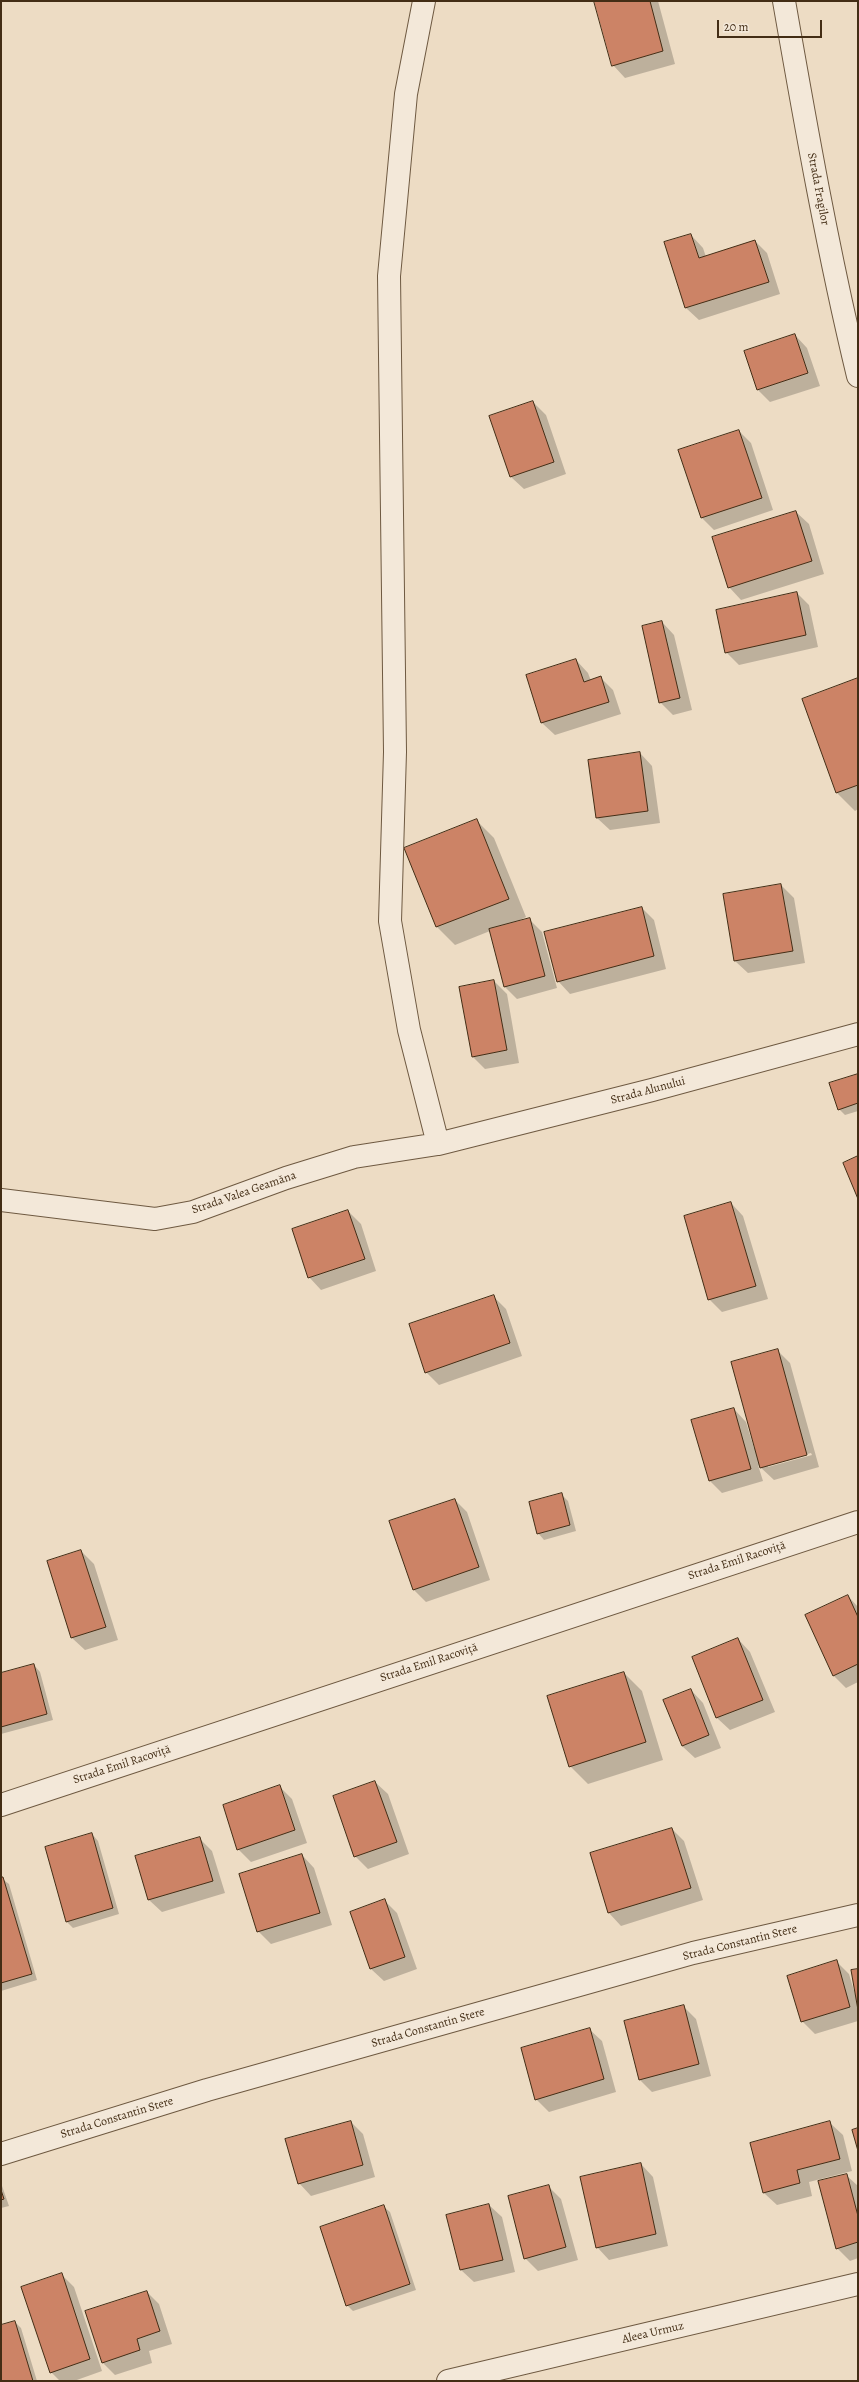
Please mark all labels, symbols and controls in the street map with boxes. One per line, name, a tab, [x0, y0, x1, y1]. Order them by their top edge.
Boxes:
scale bar	[719, 12, 824, 38]
text: 20 m	[724, 19, 748, 35]
street label: Strada Fragilor	[804, 151, 832, 227]
street label: Strada Alunului	[609, 1074, 687, 1108]
street label: Strada Valea Geamăna	[190, 1168, 298, 1218]
street label: Strada Emil Racoviță	[686, 1538, 788, 1584]
street label: Strada Emil Racoviță	[378, 1640, 480, 1686]
street label: Strada Emil Racoviță	[71, 1742, 173, 1788]
street label: Strada Constantin Stere	[681, 1922, 799, 1964]
street label: Strada Constantin Stere	[370, 2005, 486, 2051]
street label: Strada Constantin Stere	[59, 2094, 175, 2142]
street label: Aleea Urmuz	[621, 2319, 685, 2347]

